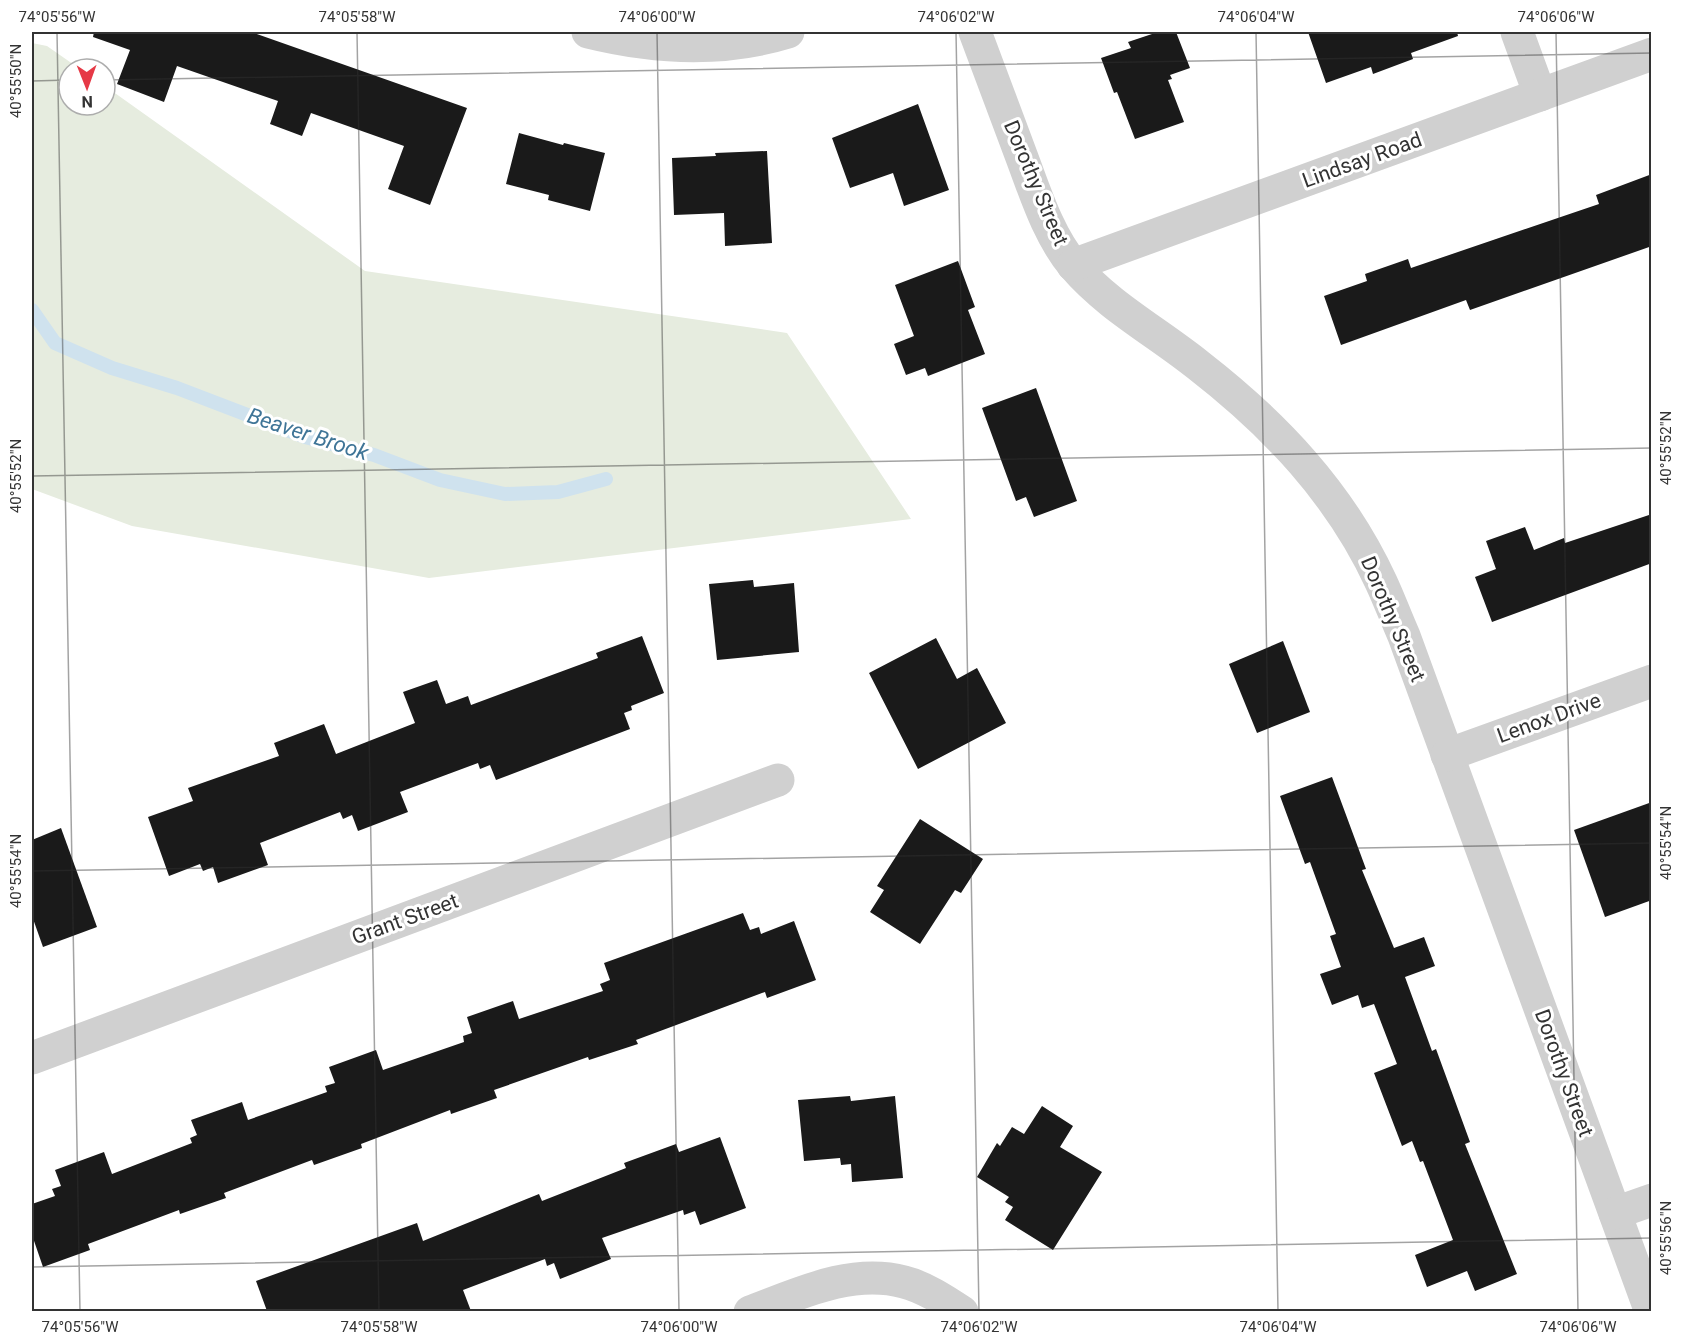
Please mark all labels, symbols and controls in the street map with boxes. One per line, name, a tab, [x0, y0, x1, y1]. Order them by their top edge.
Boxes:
text: 74°05'56"W	[19, 8, 95, 26]
text: 74°05'58"W	[319, 8, 395, 26]
text: 74°06'00"W	[619, 8, 695, 26]
text: 74°06'02"W	[918, 8, 994, 26]
text: 74°06'04"W	[1218, 8, 1294, 26]
text: 74°06'06"W	[1518, 8, 1594, 26]
text: 40°55'50"N	[7, 44, 25, 118]
north arrow	[57, 57, 117, 117]
text: N	[81, 92, 93, 111]
street label: Dorothy Street	[999, 117, 1073, 249]
street label: Lindsay Road	[1299, 127, 1425, 193]
water label: Beaver Brook	[244, 403, 373, 466]
text: 40°55'52"N	[1657, 411, 1675, 485]
text: 40°55'52"N	[7, 439, 25, 513]
street label: Dorothy Street	[1356, 553, 1430, 685]
street label: Lenox Drive	[1494, 688, 1604, 748]
text: 40°55'54"N	[1657, 806, 1675, 880]
text: 40°55'54"N	[7, 834, 25, 908]
street label: Grant Street	[349, 889, 462, 949]
street label: Dorothy Street	[1530, 1006, 1598, 1140]
text: 40°55'56"N	[1657, 1201, 1675, 1275]
text: 74°05'56"W	[42, 1318, 118, 1336]
text: 74°05'58"W	[341, 1318, 417, 1336]
text: 74°06'00"W	[641, 1318, 717, 1336]
text: 74°06'02"W	[941, 1318, 1017, 1336]
text: 74°06'04"W	[1240, 1318, 1316, 1336]
text: 74°06'06"W	[1540, 1318, 1616, 1336]

